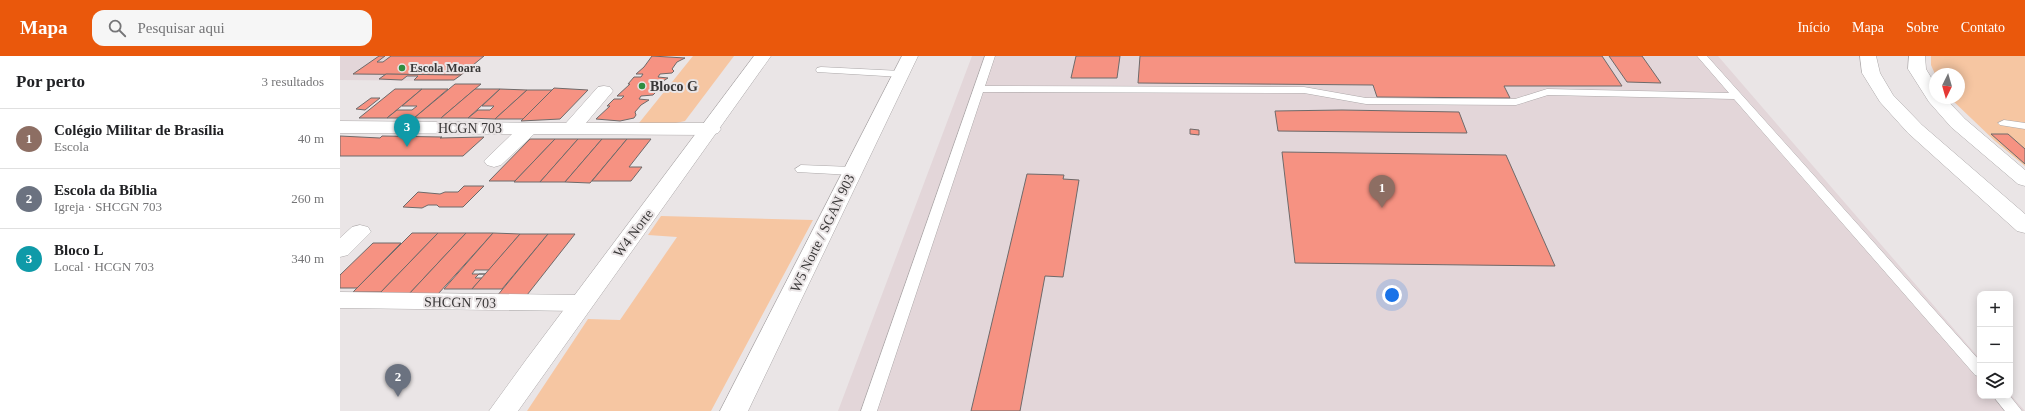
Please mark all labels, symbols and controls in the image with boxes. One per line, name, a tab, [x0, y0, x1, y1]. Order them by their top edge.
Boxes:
search box	[92, 10, 372, 46]
text: Mapa	[20, 17, 68, 38]
icon: search	[106, 17, 128, 39]
text: Pesquisar aqui	[138, 20, 225, 36]
text: Início	[1797, 20, 1830, 35]
text: Mapa	[1852, 20, 1884, 35]
text: Sobre	[1906, 20, 1939, 35]
text: Contato	[1961, 20, 2005, 35]
place label: Escola Moara	[410, 61, 481, 75]
marker: Escola Moara	[397, 63, 407, 73]
north arrow	[1929, 68, 1965, 104]
text: Por perto	[16, 72, 85, 91]
text: 3 resultados	[262, 74, 324, 89]
place label: Bloco G	[650, 79, 698, 94]
marker: Bloco G	[637, 81, 647, 91]
pin: 3	[394, 114, 420, 147]
street label: HCGN 703	[438, 121, 502, 136]
text: Colégio Militar de Brasília	[54, 122, 224, 138]
text: 1	[26, 131, 32, 146]
text: 40 m	[298, 131, 324, 146]
text: Escola	[54, 139, 89, 154]
street label: W5 Norte / SGAN 903	[787, 172, 857, 295]
pin: 1	[1369, 175, 1395, 208]
text: Escola da Bíblia	[54, 182, 157, 198]
text: 2	[26, 191, 32, 206]
text: 260 m	[291, 191, 324, 206]
text: Igreja · SHCGN 703	[54, 199, 162, 214]
street label: W4 Norte	[611, 207, 656, 260]
text: Bloco L	[54, 242, 104, 258]
text: 3	[26, 251, 32, 266]
text: 340 m	[291, 251, 324, 266]
text: Local · HCGN 703	[54, 259, 154, 274]
your location	[1382, 285, 1402, 305]
map controls	[1977, 291, 2013, 399]
button: +	[1977, 291, 2013, 327]
street label: SHCGN 703	[424, 294, 496, 311]
button: −	[1977, 327, 2013, 363]
button: layers	[1977, 363, 2013, 399]
pin: 2	[385, 364, 411, 397]

